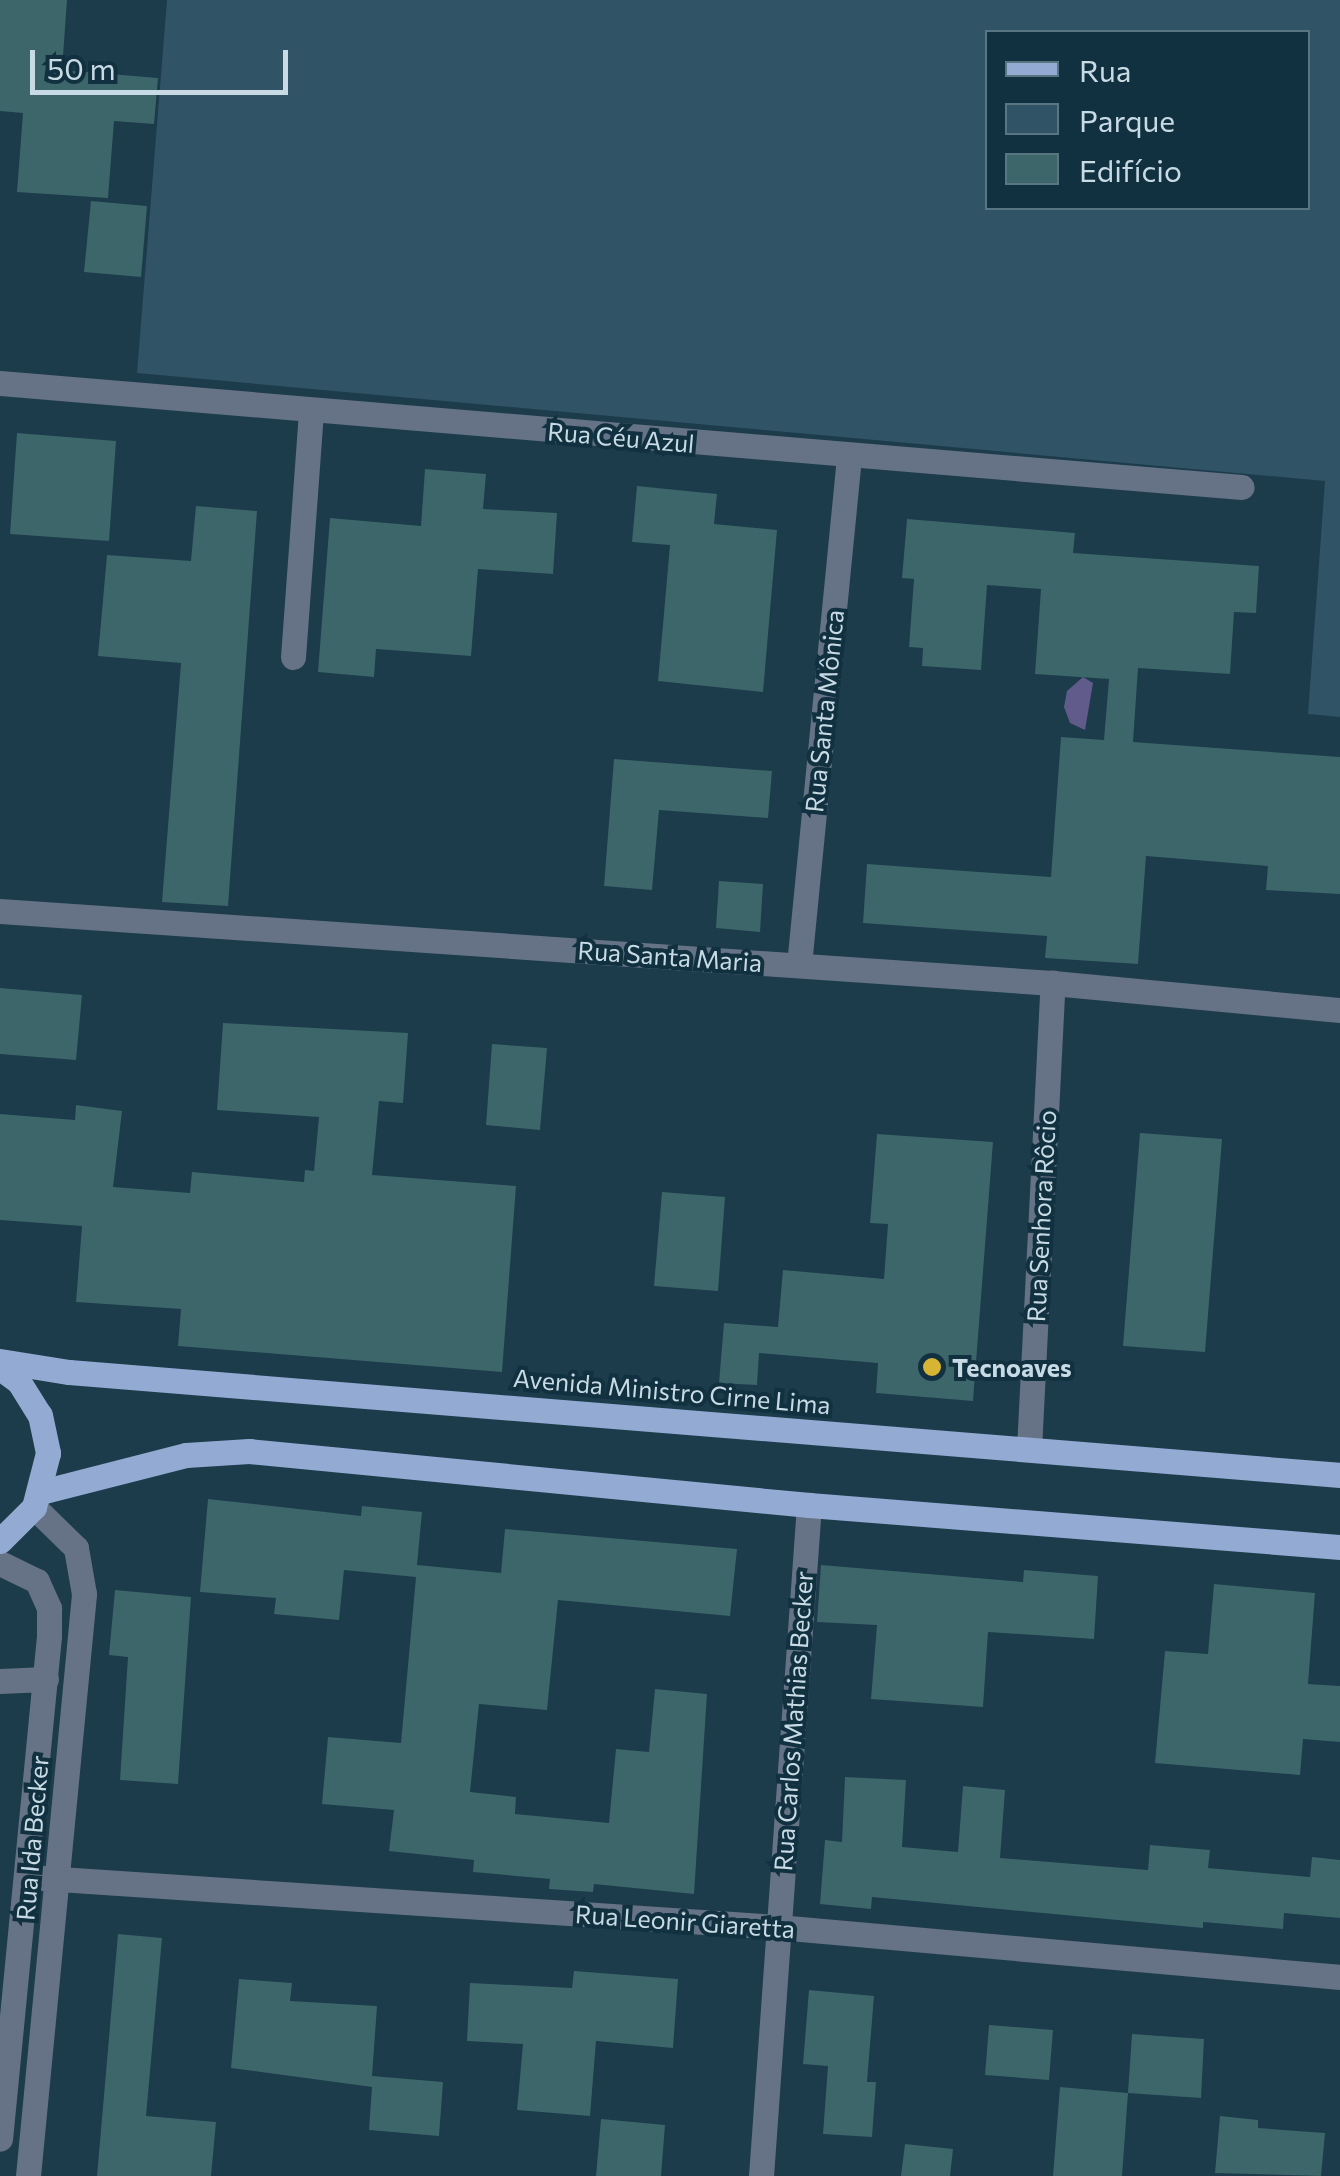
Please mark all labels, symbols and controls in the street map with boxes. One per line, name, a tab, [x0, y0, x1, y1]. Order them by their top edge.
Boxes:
scale bar	[35, 30, 292, 92]
legend	[985, 30, 1310, 210]
text: 50 m	[47, 49, 116, 86]
text: Rua	[1079, 51, 1131, 88]
text: Parque	[1079, 101, 1175, 138]
text: Edifício	[1079, 151, 1182, 188]
street label: Rua Céu Azul	[546, 416, 696, 458]
street label: Rua Santa Mônica	[798, 608, 850, 814]
street label: Rua Santa Maria	[577, 935, 763, 977]
street label: Rua Senhora Rôcio	[1020, 1109, 1062, 1323]
place label: Tecnoaves	[952, 1352, 1072, 1382]
marker: Tecnoaves	[921, 1356, 943, 1378]
street label: Avenida Ministro Cirne Lima	[512, 1362, 832, 1420]
street label: Rua Carlos Mathias Becker	[768, 1570, 818, 1872]
street label: Rua Ida Becker	[10, 1754, 54, 1922]
street label: Rua Leonir Giaretta	[574, 1898, 796, 1944]

